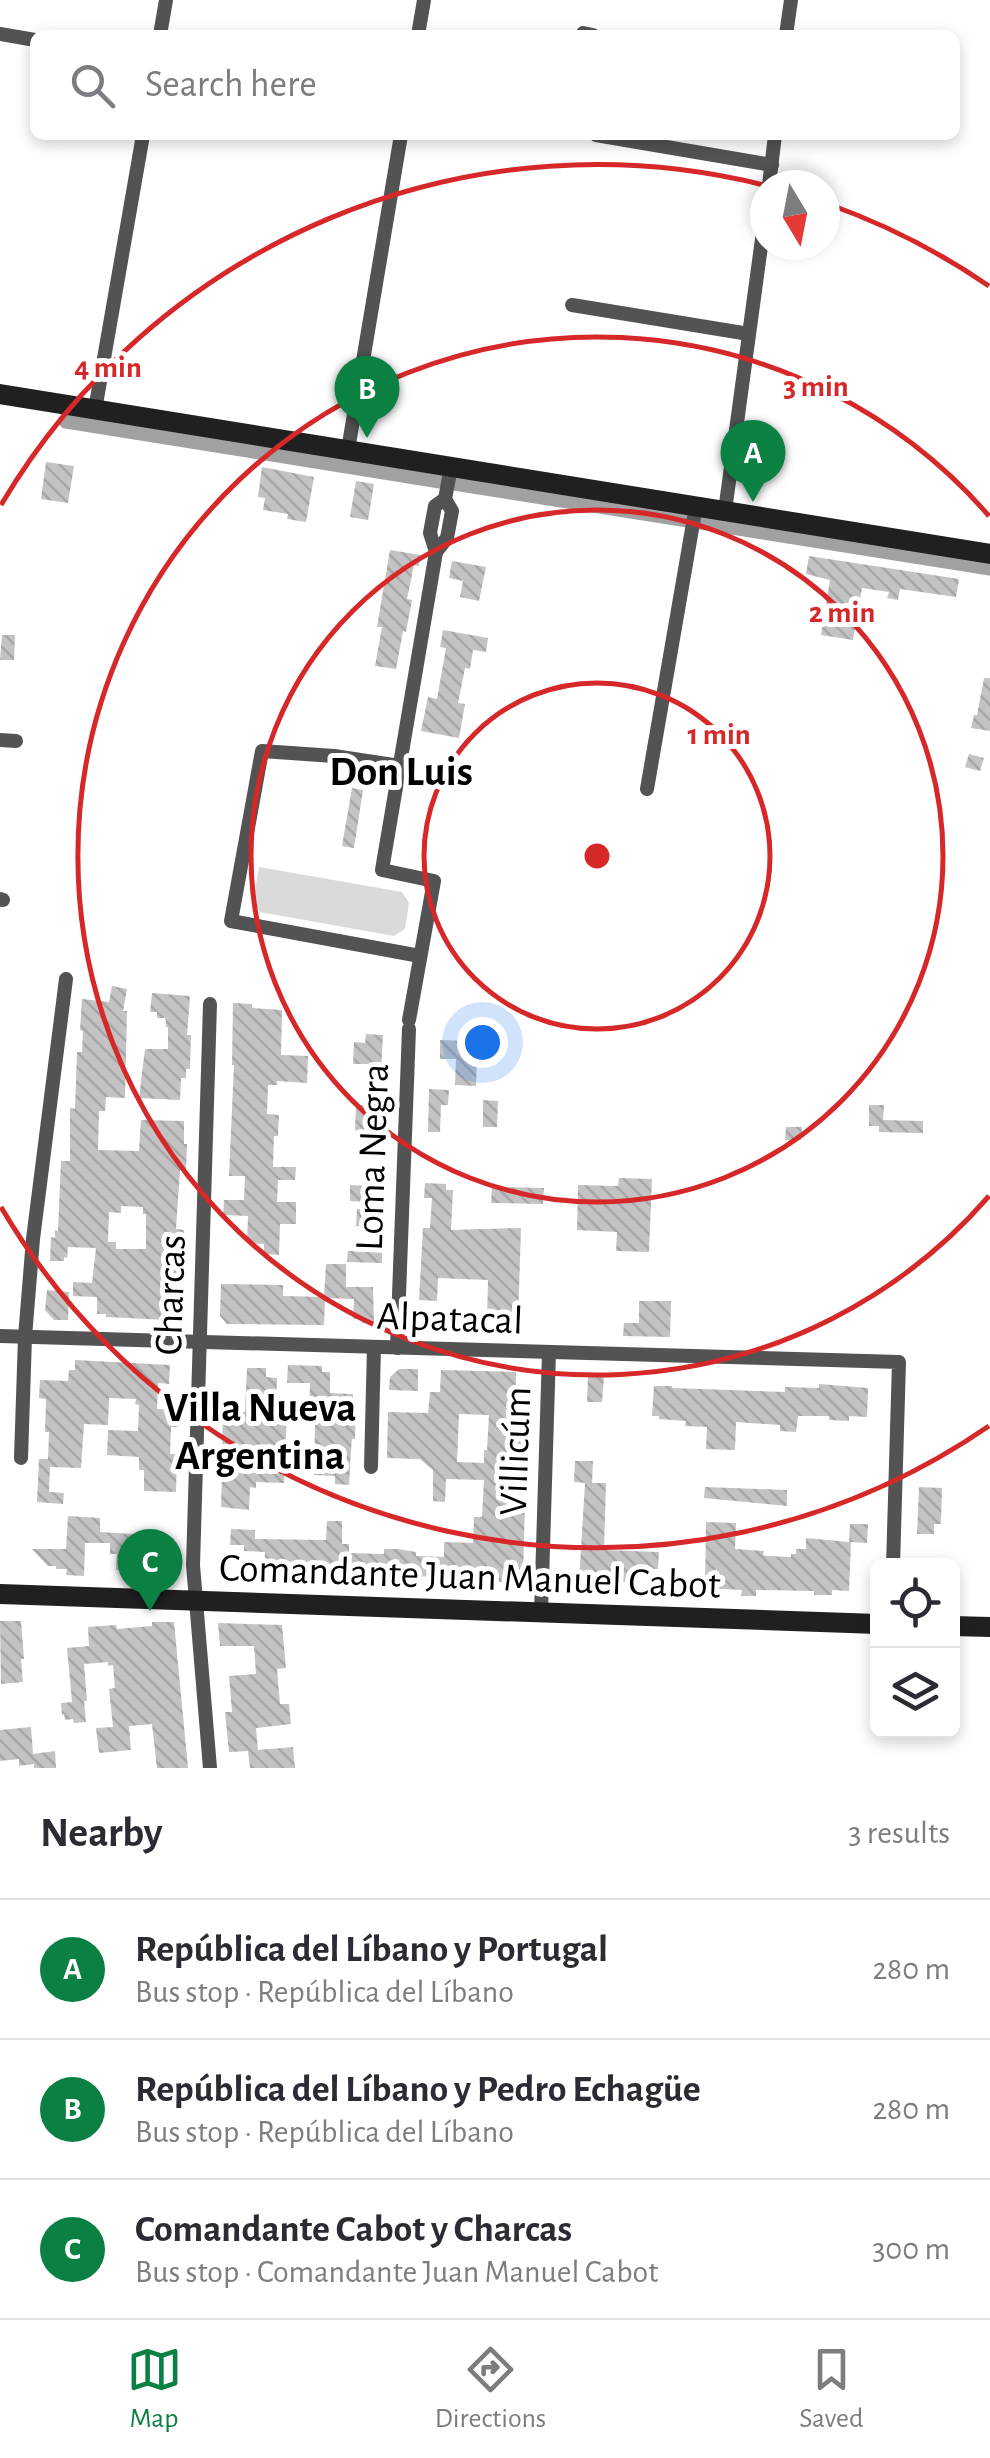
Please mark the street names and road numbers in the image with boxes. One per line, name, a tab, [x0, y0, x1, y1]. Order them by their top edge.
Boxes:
street label: Loma Negra	[350, 1063, 396, 1251]
street label: Charcas	[149, 1234, 193, 1356]
street label: Alpatacal	[376, 1296, 524, 1342]
street label: Villicúm	[494, 1386, 538, 1516]
street label: Comandante Juan Manuel Cabot	[219, 1548, 722, 1606]

